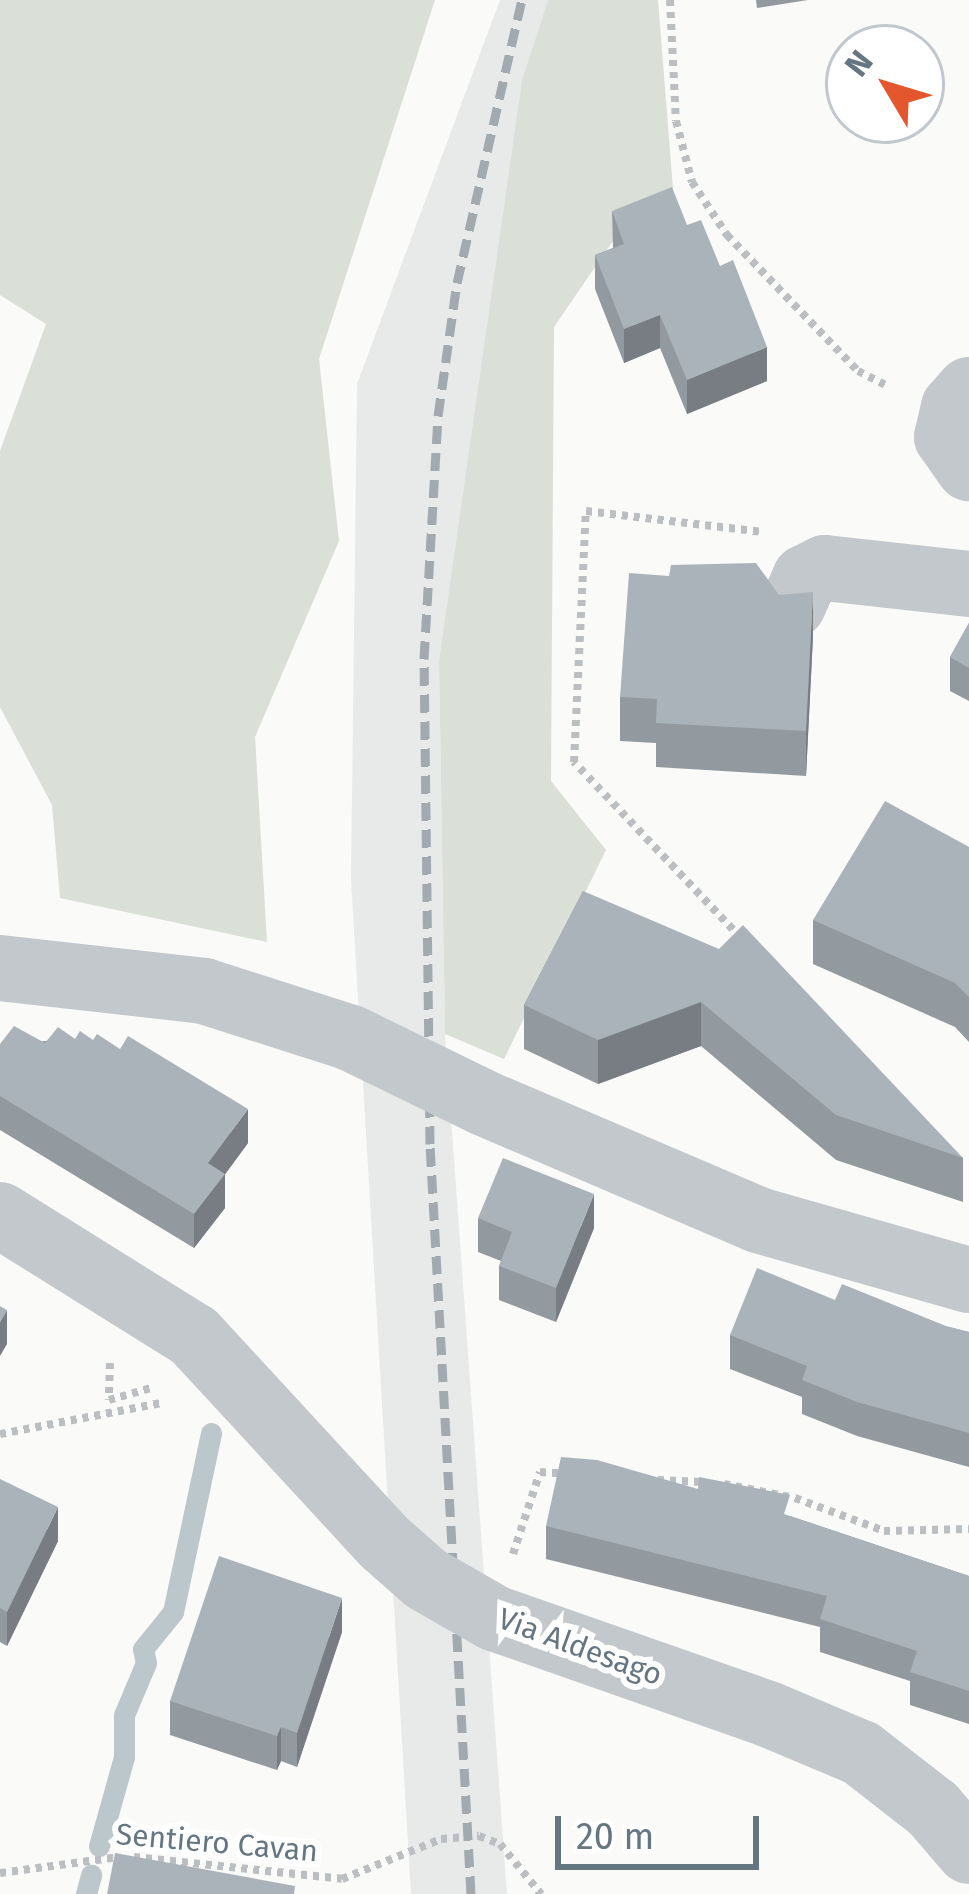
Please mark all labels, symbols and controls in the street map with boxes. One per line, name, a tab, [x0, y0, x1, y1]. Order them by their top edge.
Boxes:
north arrow	[825, 24, 945, 144]
text: N	[836, 43, 881, 85]
street label: Via Aldesago	[493, 1601, 667, 1693]
scale bar	[561, 1792, 765, 1866]
text: 20 m	[576, 1815, 654, 1859]
street label: Sentiero Cavan	[115, 1816, 319, 1870]

